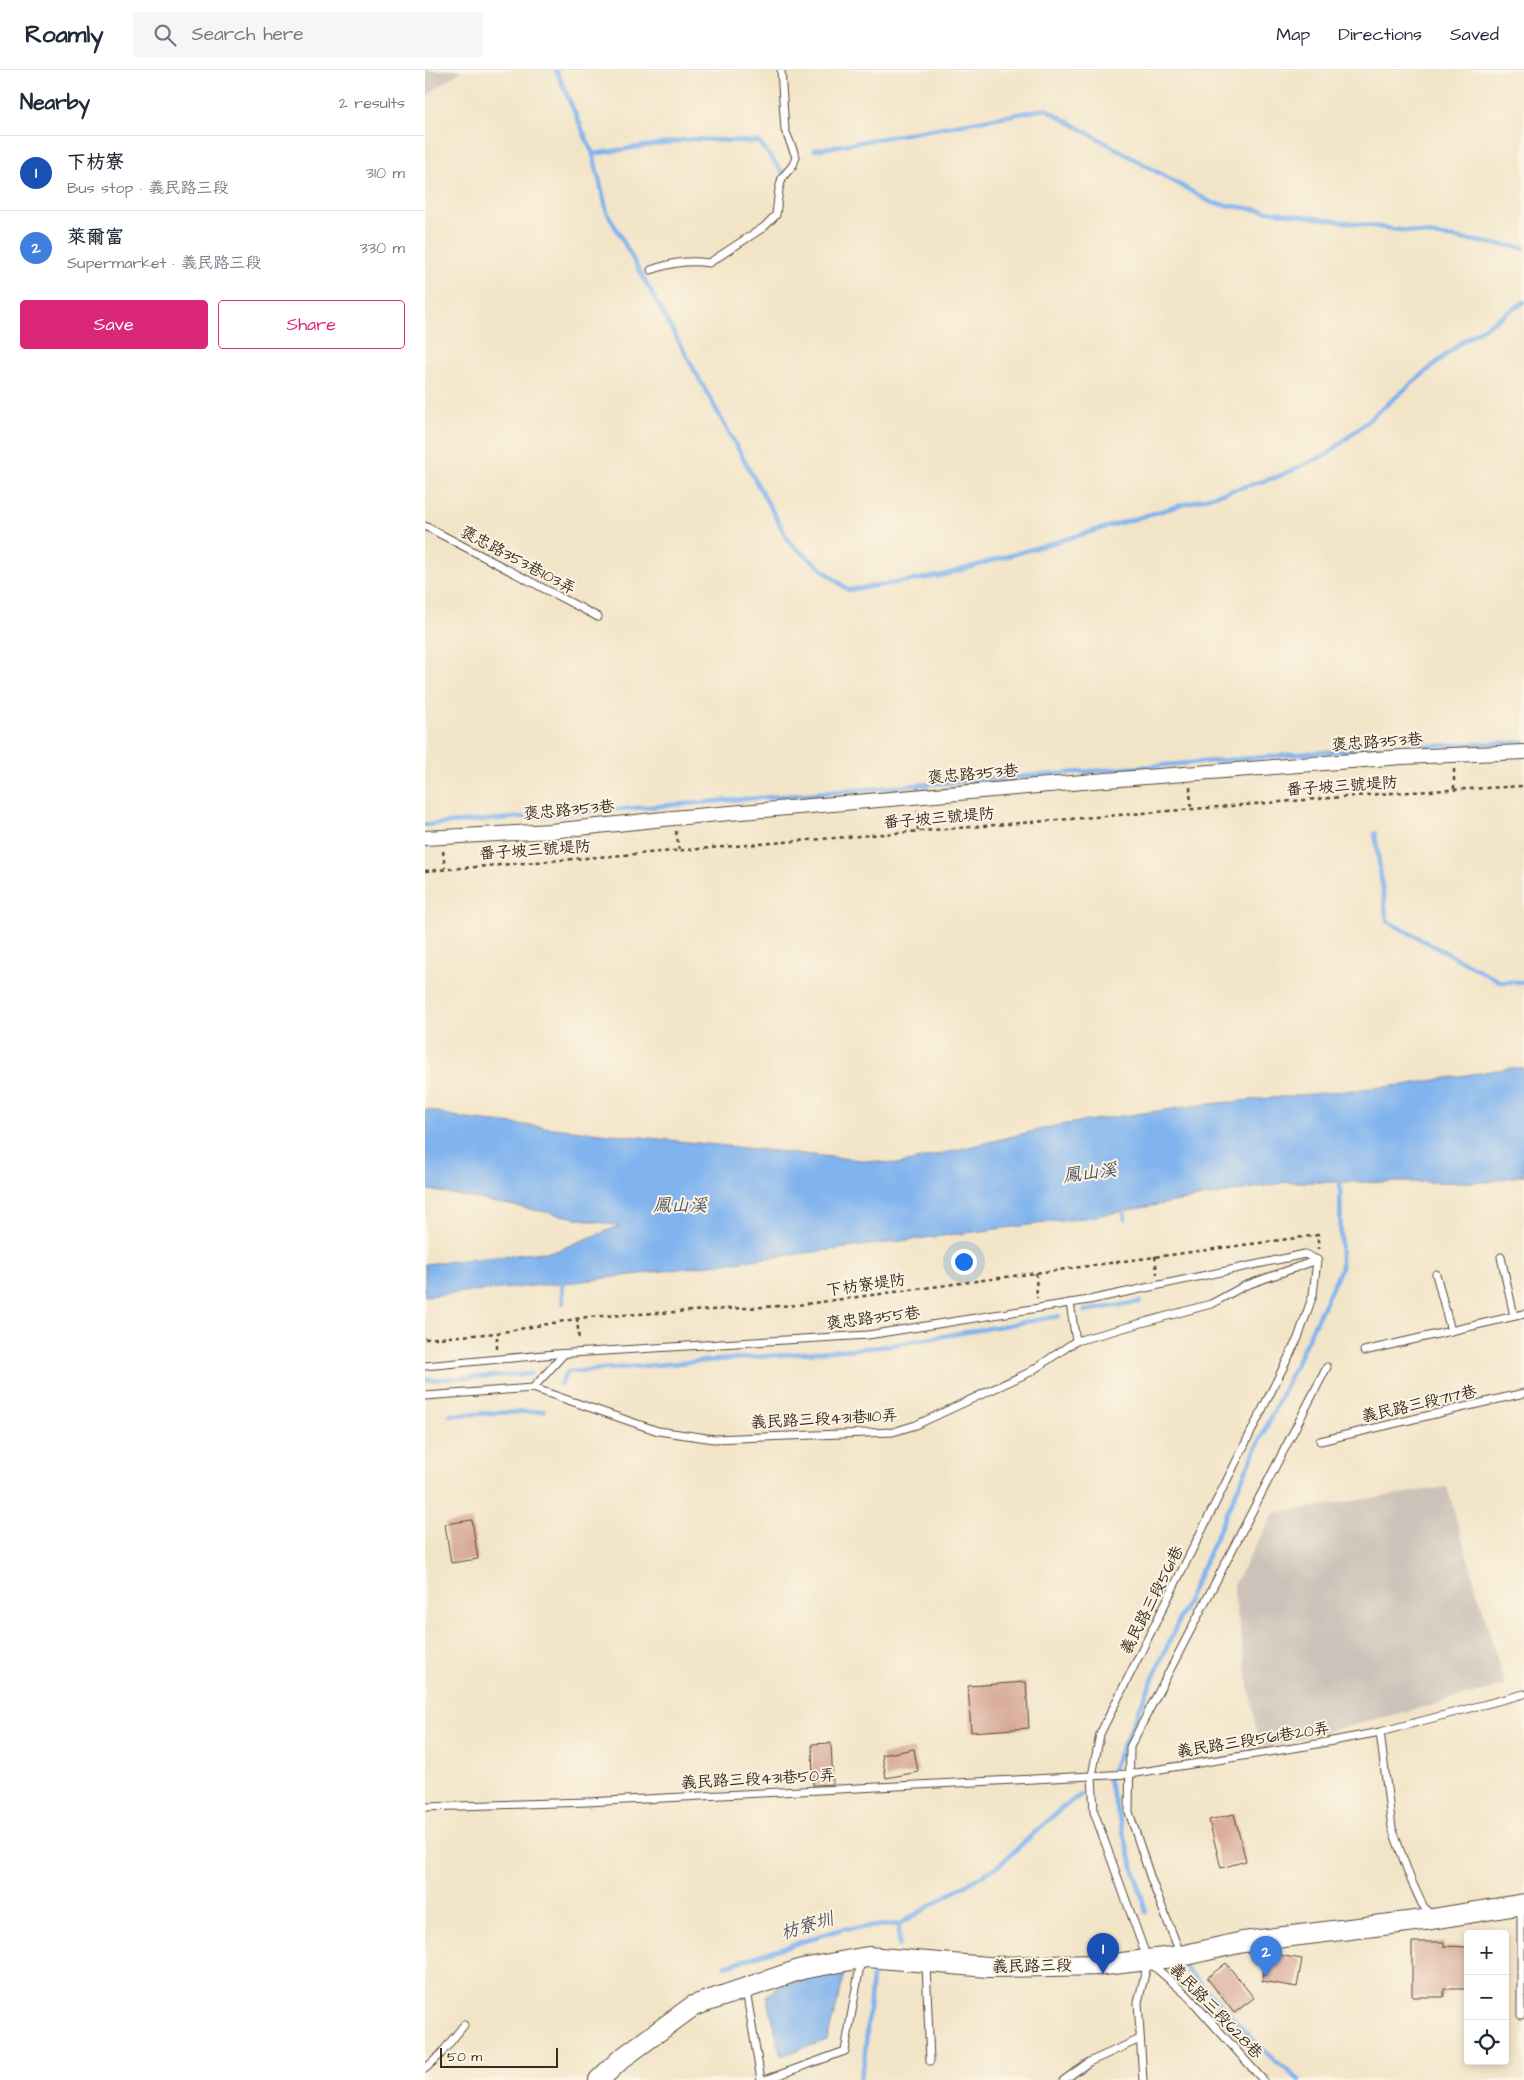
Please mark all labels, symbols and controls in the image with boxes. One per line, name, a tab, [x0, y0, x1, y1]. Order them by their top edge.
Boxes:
search box	[133, 12, 483, 57]
text: Roamly	[25, 18, 103, 52]
icon: search	[151, 21, 179, 49]
text: Search here	[191, 21, 304, 48]
text: Map	[1276, 22, 1310, 47]
text: Directions	[1338, 22, 1422, 47]
text: Saved	[1450, 22, 1499, 47]
text: Nearby	[20, 88, 90, 117]
text: 2 results	[339, 92, 405, 114]
text: 下枋寮	[67, 149, 124, 176]
text: 1	[35, 162, 37, 184]
text: 310 m	[366, 162, 405, 184]
text: Bus stop · 義民路三段	[67, 177, 228, 199]
text: 萊爾富	[67, 224, 124, 251]
text: 2	[31, 237, 41, 259]
text: 330 m	[360, 237, 405, 259]
text: Supermarket · 義民路三段	[67, 252, 261, 274]
button: Save	[20, 300, 208, 349]
button: Share	[218, 300, 405, 349]
street label: 褒忠路353巷103弄	[456, 520, 580, 600]
street label: 褒忠路353巷	[1331, 728, 1423, 756]
street label: 褒忠路353巷	[926, 759, 1020, 789]
street label: 番子坡三號堤防	[1285, 771, 1399, 801]
street label: 褒忠路353巷	[522, 795, 616, 825]
street label: 番子坡三號堤防	[882, 802, 996, 834]
street label: 番子坡三號堤防	[478, 835, 592, 865]
water label: 鳳山溪	[1061, 1157, 1119, 1189]
water label: 鳳山溪	[652, 1193, 708, 1218]
your location	[951, 1249, 977, 1275]
street label: 下枋寮堤防	[825, 1269, 907, 1301]
street label: 褒忠路355巷	[825, 1301, 921, 1335]
street label: 義民路三段717巷	[1359, 1380, 1479, 1428]
street label: 義民路三段431巷110弄	[750, 1404, 898, 1434]
street label: 義民路三段561巷	[1115, 1542, 1189, 1658]
street label: 義民路三段561巷20弄	[1175, 1717, 1331, 1763]
street label: 義民路三段431巷50弄	[680, 1764, 836, 1794]
water label: 枋寮圳	[778, 1906, 838, 1946]
map controls	[1464, 1930, 1509, 2065]
button: +	[1464, 1930, 1509, 1975]
pin: 1	[1087, 1933, 1119, 1974]
pin: 2	[1250, 1936, 1282, 1977]
street label: 義民路三段	[992, 1954, 1072, 1978]
street label: 義民路三段628巷	[1164, 1958, 1268, 2064]
button: −	[1464, 1975, 1509, 2020]
button: locate	[1464, 2020, 1509, 2065]
scale bar	[440, 2045, 557, 2068]
text: 50 m	[447, 2047, 482, 2067]

